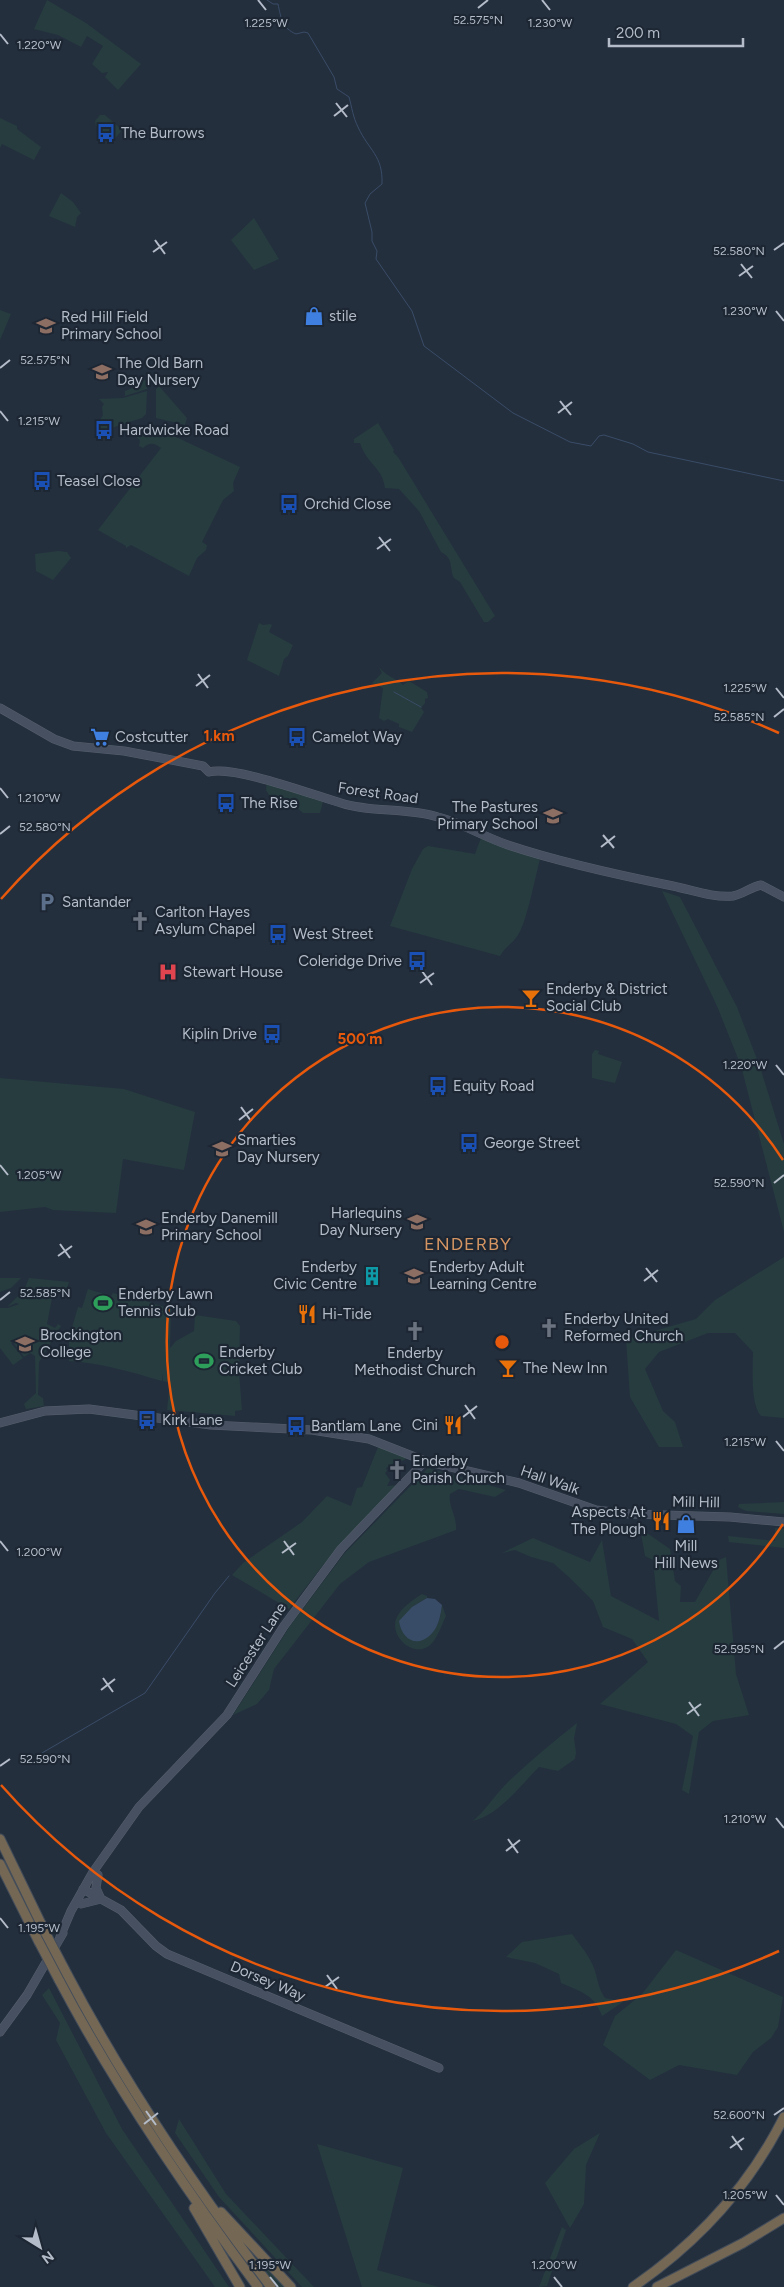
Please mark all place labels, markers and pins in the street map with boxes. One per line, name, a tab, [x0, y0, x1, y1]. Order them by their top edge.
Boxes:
bus stop icon: The Burrows	[95, 122, 117, 144]
place label: The Burrows	[121, 124, 204, 142]
shop icon: stile	[303, 305, 325, 327]
place label: stile	[329, 307, 357, 325]
place label: Red Hill Field Primary School	[61, 308, 162, 343]
school or university icon: Red Hill Field Primary School	[35, 315, 57, 337]
place label: The Old Barn Day Nursery	[117, 354, 203, 389]
school or university icon: The Old Barn Day Nursery	[91, 361, 113, 383]
bus stop icon: Hardwicke Road	[93, 419, 115, 441]
place label: Hardwicke Road	[119, 421, 229, 439]
bus stop icon: Teasel Close	[31, 470, 53, 492]
place label: Teasel Close	[57, 472, 140, 490]
bus stop icon: Orchid Close	[278, 493, 300, 515]
place label: Orchid Close	[304, 495, 391, 513]
supermarket icon: Costcutter	[89, 726, 111, 748]
bus stop icon: Camelot Way	[286, 726, 308, 748]
place label: Costcutter	[115, 728, 188, 746]
place label: Camelot Way	[312, 728, 402, 746]
bus stop icon: The Rise	[215, 792, 237, 814]
place label: The Rise	[241, 794, 298, 812]
place label: The Pastures Primary School	[437, 798, 538, 833]
school or university icon: The Pastures Primary School	[542, 805, 564, 827]
parking icon: Santander	[36, 891, 58, 913]
place label: Santander	[62, 893, 131, 911]
place label: Carlton Hayes Asylum Chapel	[155, 903, 255, 938]
church icon: Carlton Hayes Asylum Chapel	[129, 910, 151, 932]
bus stop icon: West Street	[267, 923, 289, 945]
place label: West Street	[293, 925, 374, 943]
bus stop icon: Coleridge Drive	[406, 950, 428, 972]
place label: Coleridge Drive	[298, 952, 402, 970]
hospital icon: Stewart House	[157, 961, 179, 983]
place label: Stewart House	[183, 963, 283, 981]
place label: Enderby & District Social Club	[546, 980, 668, 1015]
bar icon: Enderby & District Social Club	[520, 987, 542, 1009]
bus stop icon: Kiplin Drive	[261, 1023, 283, 1045]
place label: Kiplin Drive	[182, 1025, 257, 1043]
bus stop icon: Equity Road	[427, 1075, 449, 1097]
place label: Equity Road	[453, 1077, 534, 1095]
place label: Smarties Day Nursery	[237, 1131, 320, 1166]
bus stop icon: George Street	[458, 1132, 480, 1154]
place label: George Street	[484, 1134, 580, 1152]
school or university icon: Smarties Day Nursery	[211, 1138, 233, 1160]
place label: Harlequins Day Nursery	[319, 1204, 402, 1239]
place label: Enderby Danemill Primary School	[161, 1209, 278, 1244]
school or university icon: Harlequins Day Nursery	[406, 1211, 428, 1233]
school or university icon: Enderby Danemill Primary School	[135, 1216, 157, 1238]
place label: Enderby Civic Centre	[273, 1258, 357, 1293]
place label: Enderby Adult Learning Centre	[429, 1258, 537, 1293]
building icon: Enderby Civic Centre	[361, 1265, 383, 1287]
school or university icon: Enderby Adult Learning Centre	[403, 1265, 425, 1287]
place label: Enderby Lawn Tennis Club	[118, 1285, 213, 1320]
sports icon: Enderby Lawn Tennis Club	[92, 1292, 114, 1314]
restaurant icon: Hi-Tide	[296, 1303, 318, 1325]
place label: Hi-Tide	[322, 1305, 372, 1323]
place label: Enderby United Reformed Church	[564, 1310, 683, 1345]
church icon: Enderby United Reformed Church	[538, 1317, 560, 1339]
church icon: Enderby Methodist Church	[404, 1320, 426, 1342]
place label: Brockington College	[40, 1326, 122, 1361]
school or university icon: Brockington College	[14, 1333, 36, 1355]
centre of rings	[493, 1333, 511, 1351]
place label: Enderby Cricket Club	[219, 1343, 303, 1378]
place label: Enderby Methodist Church	[354, 1344, 476, 1379]
sports icon: Enderby Cricket Club	[193, 1350, 215, 1372]
bar icon: The New Inn	[497, 1357, 519, 1379]
place label: The New Inn	[523, 1359, 607, 1377]
bus stop icon: Kirk Lane	[136, 1409, 158, 1431]
place label: Kirk Lane	[162, 1411, 223, 1429]
restaurant icon: Cini	[442, 1414, 464, 1436]
bus stop icon: Bantlam Lane	[285, 1415, 307, 1437]
place label: Cini	[412, 1416, 438, 1434]
place label: Bantlam Lane	[311, 1417, 401, 1435]
place label: Enderby Parish Church	[412, 1452, 505, 1487]
church icon: Enderby Parish Church	[386, 1459, 408, 1481]
place label: Aspects At The Plough	[571, 1503, 646, 1538]
restaurant icon: Aspects At The Plough	[650, 1510, 672, 1532]
shop icon: Mill Hill News	[675, 1513, 697, 1535]
place label: Mill Hill News	[654, 1537, 718, 1572]

